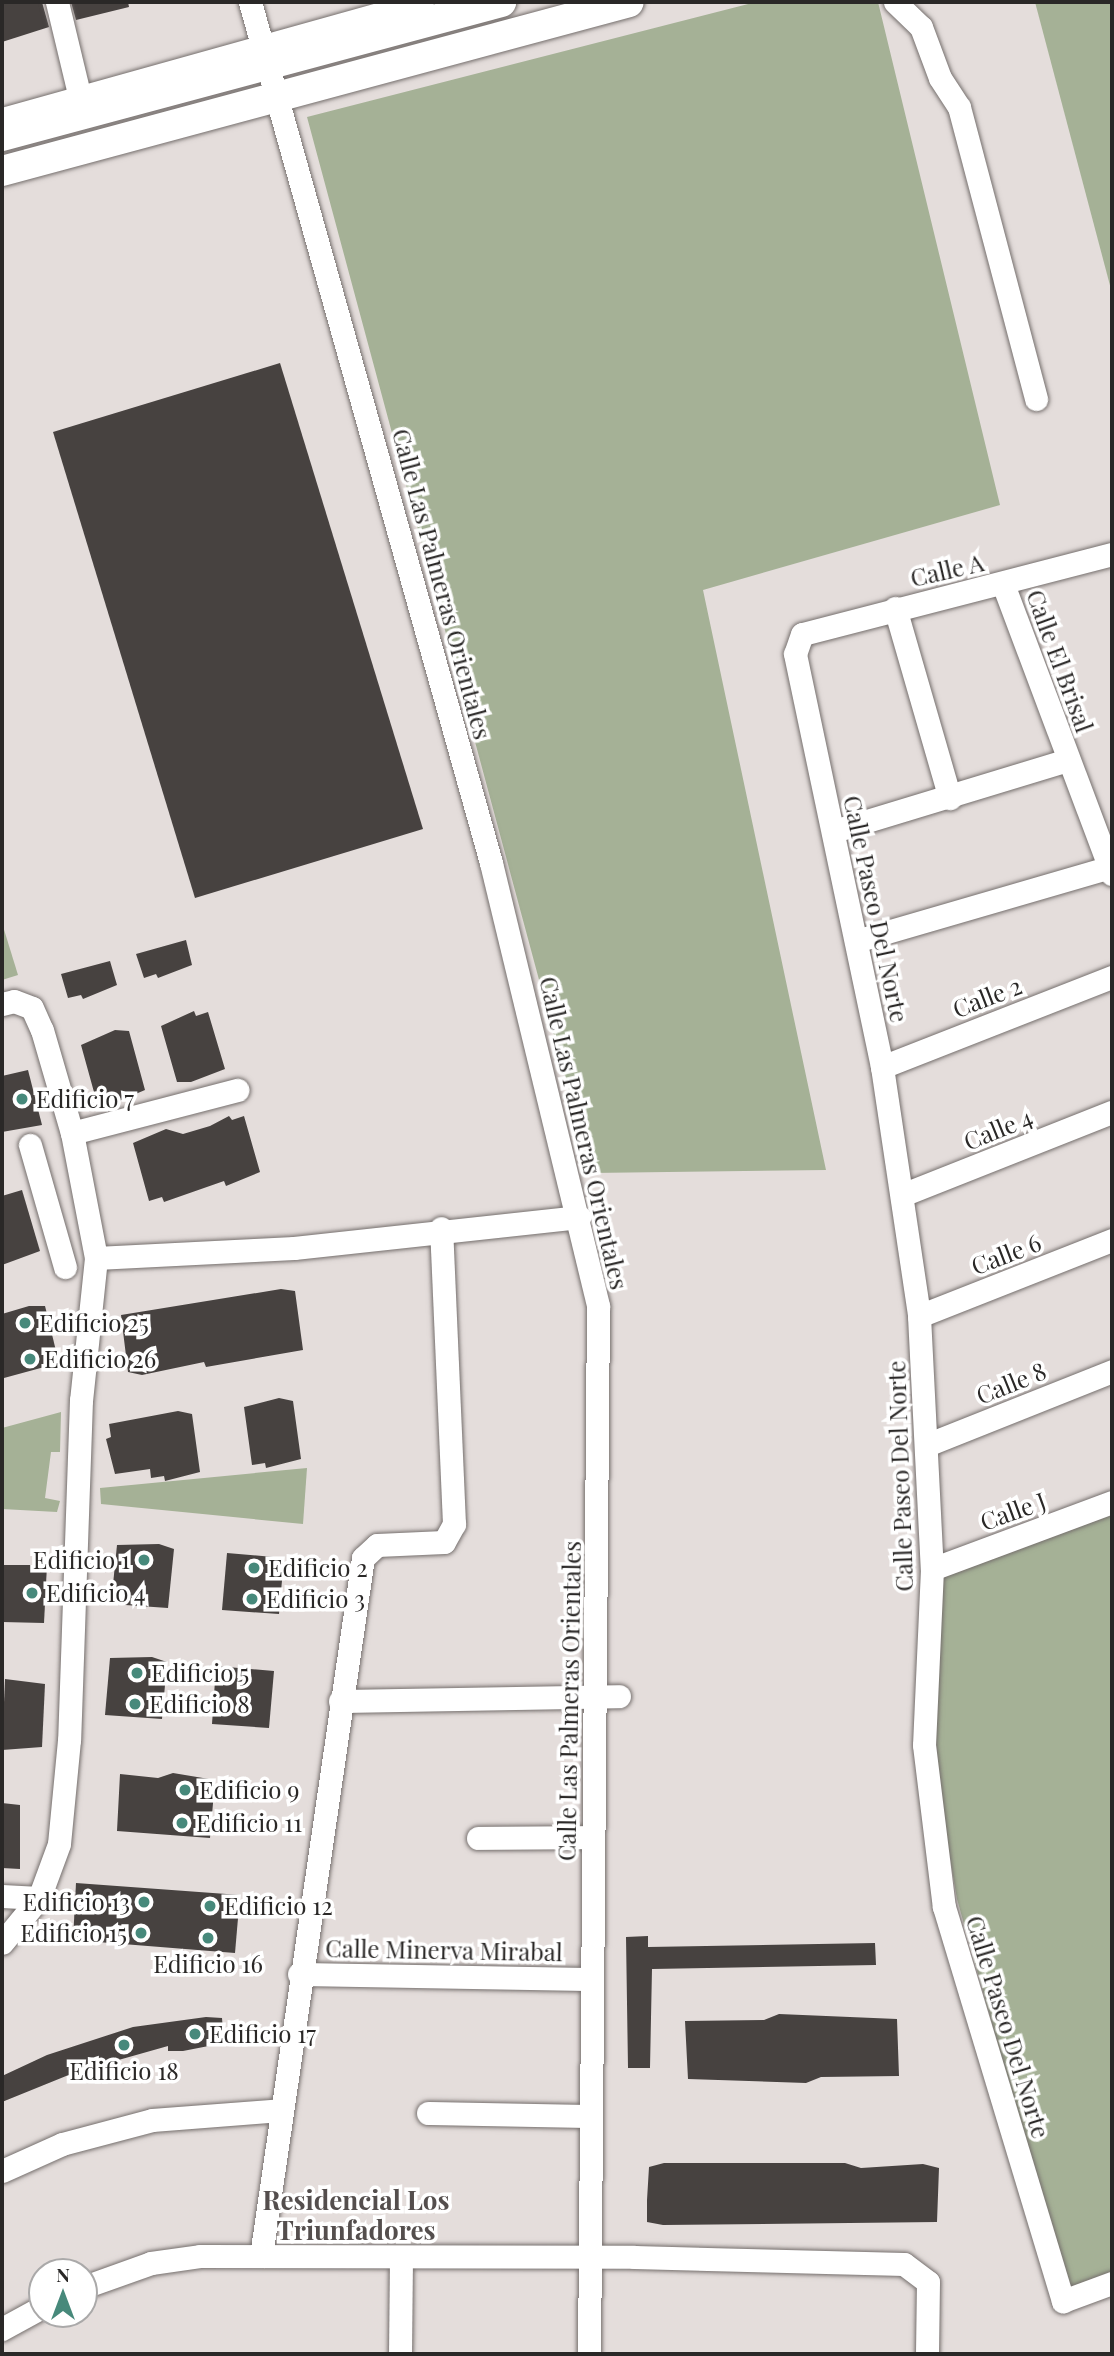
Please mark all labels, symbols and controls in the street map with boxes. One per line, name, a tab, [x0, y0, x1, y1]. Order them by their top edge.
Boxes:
street label: Calle Las Palmeras Orientales	[387, 426, 497, 742]
street label: Calle A	[907, 548, 987, 592]
street label: Calle El Brisal	[1021, 586, 1099, 736]
street label: Calle Paseo Del Norte	[838, 793, 914, 1025]
street label: Calle 2	[948, 971, 1026, 1023]
street label: Calle Las Palmeras Orientales	[534, 974, 634, 1292]
place label: Edificio 7	[36, 1085, 134, 1113]
marker: Edificio 7	[14, 1091, 30, 1107]
street label: Calle 4	[959, 1102, 1037, 1156]
street label: Calle 6	[967, 1228, 1045, 1280]
place label: Edificio 25	[39, 1309, 149, 1337]
marker: Edificio 25	[17, 1315, 33, 1331]
place label: Edificio 26	[44, 1345, 156, 1373]
marker: Edificio 26	[22, 1351, 38, 1367]
street label: Calle 8	[972, 1356, 1050, 1410]
street label: Calle Paseo Del Norte	[882, 1360, 918, 1592]
street label: Calle J	[976, 1486, 1050, 1536]
street label: Calle Las Palmeras Orientales	[552, 1541, 586, 1861]
place label: Edificio 1	[33, 1546, 130, 1574]
marker: Edificio 1	[136, 1552, 152, 1568]
place label: Edificio 2	[268, 1554, 368, 1582]
marker: Edificio 2	[246, 1560, 262, 1576]
place label: Edificio 4	[46, 1579, 146, 1607]
marker: Edificio 4	[24, 1585, 40, 1601]
place label: Edificio 3	[266, 1585, 365, 1613]
marker: Edificio 3	[244, 1591, 260, 1607]
place label: Edificio 5	[151, 1659, 249, 1687]
marker: Edificio 5	[129, 1665, 145, 1681]
place label: Edificio 8	[149, 1690, 250, 1718]
marker: Edificio 8	[127, 1696, 143, 1712]
place label: Edificio 9	[199, 1776, 300, 1804]
marker: Edificio 9	[177, 1782, 193, 1798]
place label: Edificio 11	[196, 1809, 302, 1837]
marker: Edificio 11	[174, 1815, 190, 1831]
place label: Edificio 13	[22, 1888, 130, 1916]
place label: Edificio 12	[224, 1892, 333, 1920]
marker: Edificio 13	[136, 1894, 152, 1910]
marker: Edificio 12	[202, 1898, 218, 1914]
street label: Calle Paseo Del Norte	[960, 1912, 1056, 2142]
place label: Edificio 15	[20, 1919, 127, 1947]
marker: Edificio 15	[133, 1925, 149, 1941]
marker: Edificio 16	[200, 1930, 216, 1946]
street label: Calle Minerva Mirabal	[325, 1934, 563, 1966]
place label: Edificio 16	[153, 1950, 263, 1978]
place label: Edificio 17	[209, 2020, 316, 2048]
marker: Edificio 17	[187, 2026, 203, 2042]
marker: Edificio 18	[116, 2037, 132, 2053]
place label: Edificio 18	[69, 2057, 179, 2085]
district label: Residencial Los Triunfadores	[262, 2184, 450, 2246]
north arrow	[28, 2258, 98, 2328]
text: N	[56, 2261, 70, 2287]

